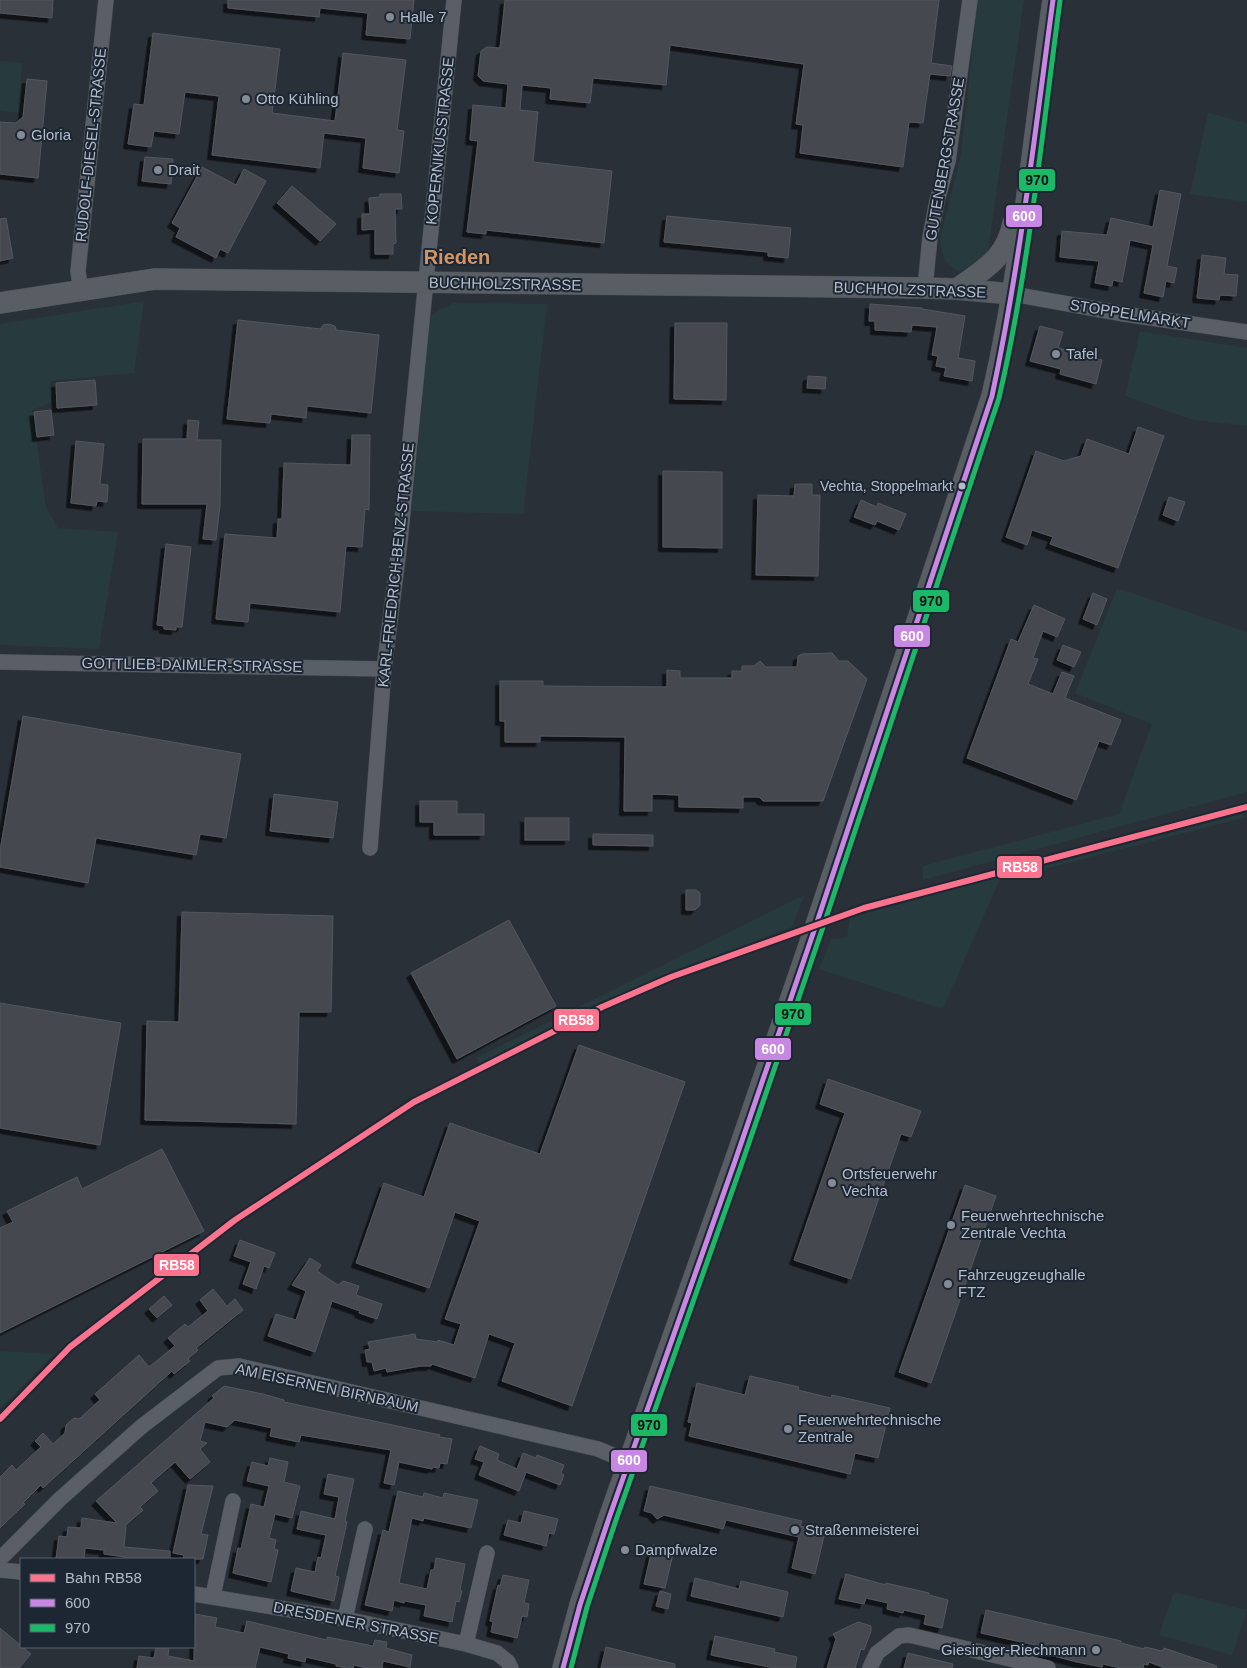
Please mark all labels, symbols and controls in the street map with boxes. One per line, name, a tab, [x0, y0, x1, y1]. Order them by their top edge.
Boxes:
place label: Halle 7	[400, 8, 447, 25]
marker: Halle 7	[384, 11, 396, 23]
street label: RUDOLF-DIESEL-STRASSE	[72, 47, 109, 243]
street label: KOPERNIKUSSTRASSE	[422, 56, 457, 226]
street label: GUTENBERGSTRASSE	[922, 76, 967, 242]
place label: Otto Kühling	[256, 90, 339, 107]
marker: Otto Kühling	[240, 93, 252, 105]
place label: Gloria	[31, 126, 72, 143]
marker: Gloria	[15, 129, 27, 141]
place label: Drait	[168, 161, 201, 178]
marker: Drait	[152, 164, 164, 176]
line badge: 970	[1018, 168, 1056, 192]
text: 970	[1025, 172, 1049, 188]
line badge: 600	[1005, 204, 1043, 228]
text: 600	[1012, 208, 1036, 224]
district label: Rieden	[424, 246, 490, 268]
street label: BUCHHOLZSTRASSE	[429, 274, 581, 293]
street label: BUCHHOLZSTRASSE	[834, 278, 987, 301]
street label: STOPPELMARKT	[1069, 296, 1191, 331]
place label: Tafel	[1066, 345, 1098, 362]
marker: Tafel	[1050, 348, 1062, 360]
street label: KARL-FRIEDRICH-BENZ-STRASSE	[374, 442, 417, 688]
place label: Vechta, Stoppelmarkt	[820, 478, 953, 494]
marker: Vechta, Stoppelmarkt	[957, 481, 967, 491]
line badge: 970	[912, 589, 950, 613]
text: 970	[919, 593, 943, 609]
line badge: 600	[893, 624, 931, 648]
text: 600	[900, 628, 924, 644]
street label: GOTTLIEB-DAIMLER-STRASSE	[81, 654, 303, 675]
line badge: RB58	[996, 855, 1043, 879]
text: RB58	[1002, 859, 1038, 875]
line badge: 970	[774, 1002, 812, 1026]
text: 970	[781, 1006, 805, 1022]
line badge: RB58	[553, 1008, 600, 1032]
text: RB58	[558, 1012, 594, 1028]
line badge: 600	[754, 1037, 792, 1061]
text: 600	[761, 1041, 785, 1057]
place label: Ortsfeuerwehr Vechta	[842, 1165, 937, 1199]
marker: Ortsfeuerwehr Vechta	[826, 1177, 838, 1189]
place label: Feuerwehrtechnische Zentrale Vechta	[961, 1207, 1104, 1241]
marker: Feuerwehrtechnische Zentrale Vechta	[945, 1219, 957, 1231]
line badge: RB58	[153, 1253, 200, 1277]
text: RB58	[159, 1257, 195, 1273]
place label: Fahrzeugzeughalle FTZ	[958, 1266, 1086, 1300]
marker: Fahrzeugzeughalle FTZ	[942, 1278, 954, 1290]
street label: AM EISERNEN BIRNBAUM	[234, 1360, 420, 1415]
place label: Feuerwehrtechnische Zentrale	[798, 1411, 941, 1445]
line badge: 970	[630, 1413, 668, 1437]
text: 970	[637, 1417, 661, 1433]
marker: Feuerwehrtechnische Zentrale	[782, 1423, 794, 1435]
line badge: 600	[610, 1449, 648, 1473]
text: 600	[617, 1452, 641, 1468]
place label: Straßenmeisterei	[805, 1521, 919, 1538]
marker: Straßenmeisterei	[789, 1524, 801, 1536]
place label: Dampfwalze	[635, 1541, 718, 1558]
marker: Dampfwalze	[619, 1544, 631, 1556]
legend	[20, 1558, 195, 1648]
text: Bahn RB58	[65, 1569, 142, 1586]
text: 600	[65, 1594, 90, 1611]
street label: DRESDENER STRASSE	[272, 1598, 440, 1647]
text: 970	[65, 1619, 90, 1636]
place label: Giesinger-Riechmann	[941, 1641, 1086, 1658]
marker: Giesinger-Riechmann	[1090, 1644, 1102, 1656]

